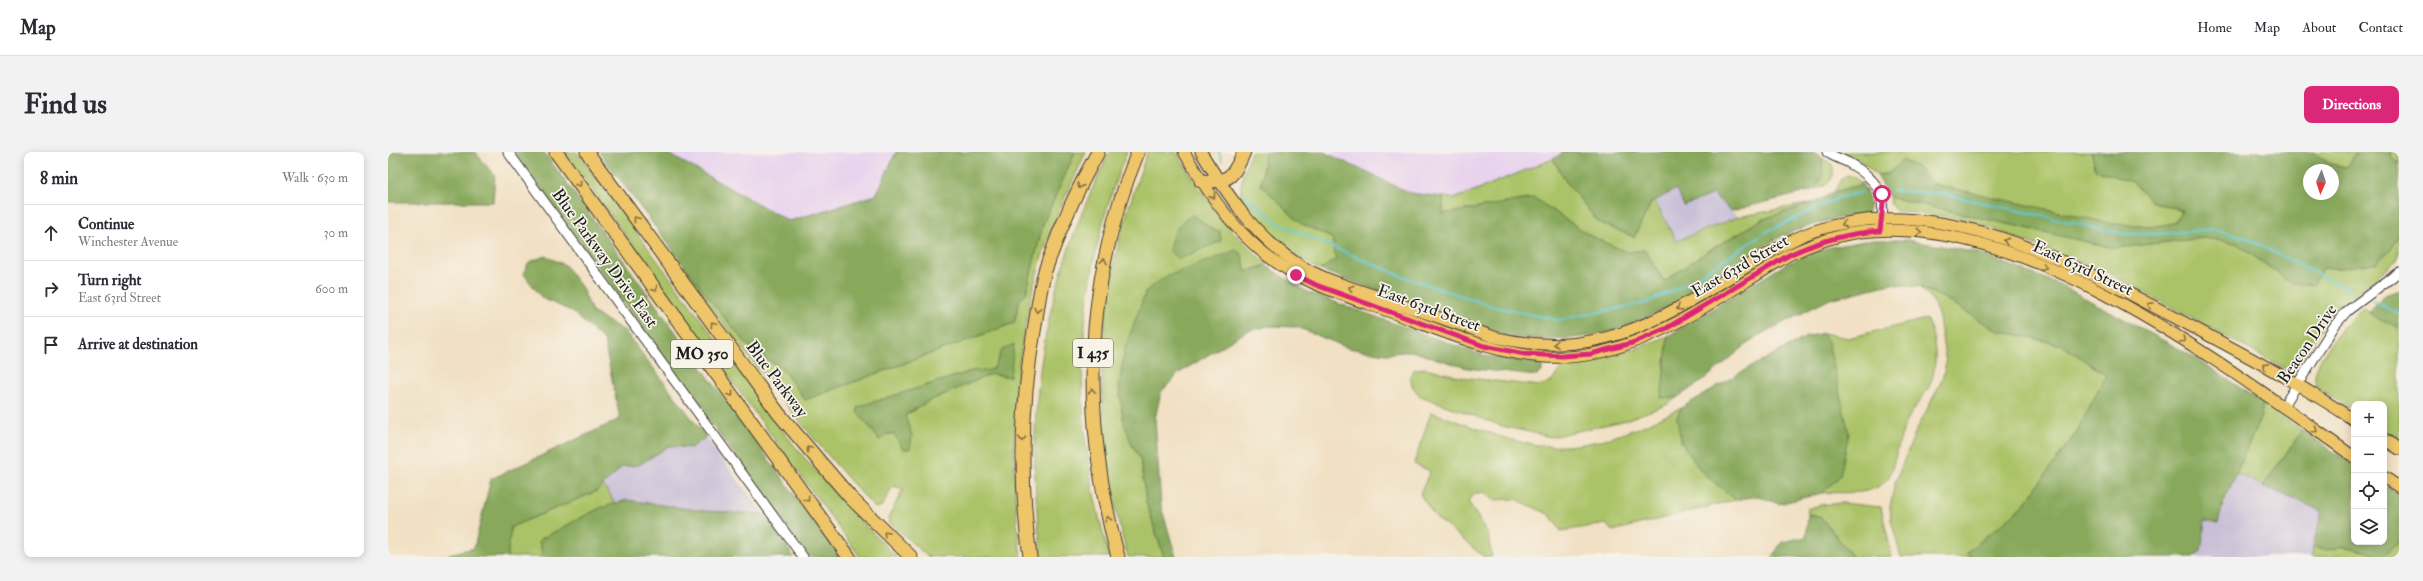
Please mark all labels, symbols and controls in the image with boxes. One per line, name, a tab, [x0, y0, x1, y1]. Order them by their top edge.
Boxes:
text: Map	[20, 16, 56, 40]
text: Home	[2197, 19, 2232, 36]
text: Map	[2254, 19, 2280, 36]
text: About	[2302, 19, 2336, 36]
text: Contact	[2358, 19, 2403, 36]
button: Directions	[2304, 86, 2399, 123]
text: Find us	[24, 87, 107, 122]
north arrow	[2303, 164, 2339, 200]
text: 8 min	[40, 168, 78, 189]
text: Walk · 630 m	[282, 170, 348, 186]
one-way arrow	[574, 179, 581, 186]
one-way arrow	[1077, 182, 1085, 190]
street label: Blue Parkway Drive East	[547, 184, 663, 333]
route start	[1873, 185, 1891, 203]
one-way arrow	[1208, 192, 1215, 199]
text: Continue	[78, 215, 134, 234]
one-way arrow	[633, 216, 641, 223]
one-way arrow	[1841, 219, 1847, 227]
icon: ahead	[40, 222, 62, 244]
text: 30 m	[324, 225, 348, 241]
one-way arrow	[1916, 228, 1922, 237]
street label: East 63rd Street	[1688, 230, 1793, 302]
text: Winchester Avenue	[78, 234, 178, 250]
street label: East 63rd Street	[2029, 236, 2137, 301]
one-way arrow	[2003, 237, 2010, 246]
one-way arrow	[1099, 258, 1107, 265]
one-way arrow	[2039, 262, 2047, 270]
route end	[1287, 266, 1305, 284]
text: Turn right	[78, 271, 141, 290]
icon: right	[40, 278, 62, 300]
street label: East 63rd Street	[1374, 280, 1484, 337]
text: 600 m	[315, 281, 348, 297]
one-way arrow	[1348, 284, 1355, 292]
one-way arrow	[650, 285, 658, 292]
text: East 63rd Street	[78, 290, 161, 306]
street label: Beacon Drive	[2273, 300, 2341, 388]
one-way arrow	[2147, 302, 2154, 309]
one-way arrow	[1676, 303, 1684, 310]
one-way arrow	[1033, 307, 1042, 313]
one-way arrow	[710, 321, 717, 328]
icon: arrive	[40, 334, 62, 356]
text: Arrive at destination	[78, 335, 198, 354]
one-way arrow	[2179, 336, 2187, 343]
street label: Blue Parkway	[741, 337, 813, 422]
road number: I 435	[1073, 339, 1113, 367]
road number: MO 350	[671, 340, 733, 368]
one-way arrow	[1553, 340, 1559, 348]
one-way arrow	[2262, 363, 2269, 370]
one-way arrow	[1088, 388, 1097, 394]
one-way arrow	[726, 390, 734, 397]
map controls	[2351, 401, 2387, 545]
button: +	[2351, 401, 2387, 437]
one-way arrow	[2311, 425, 2318, 432]
one-way arrow	[1018, 436, 1027, 442]
button: −	[2351, 437, 2387, 473]
one-way arrow	[806, 447, 813, 454]
button: locate	[2351, 473, 2387, 509]
one-way arrow	[802, 495, 809, 502]
button: layers	[2351, 509, 2387, 545]
one-way arrow	[1104, 516, 1113, 523]
one-way arrow	[883, 531, 891, 538]

